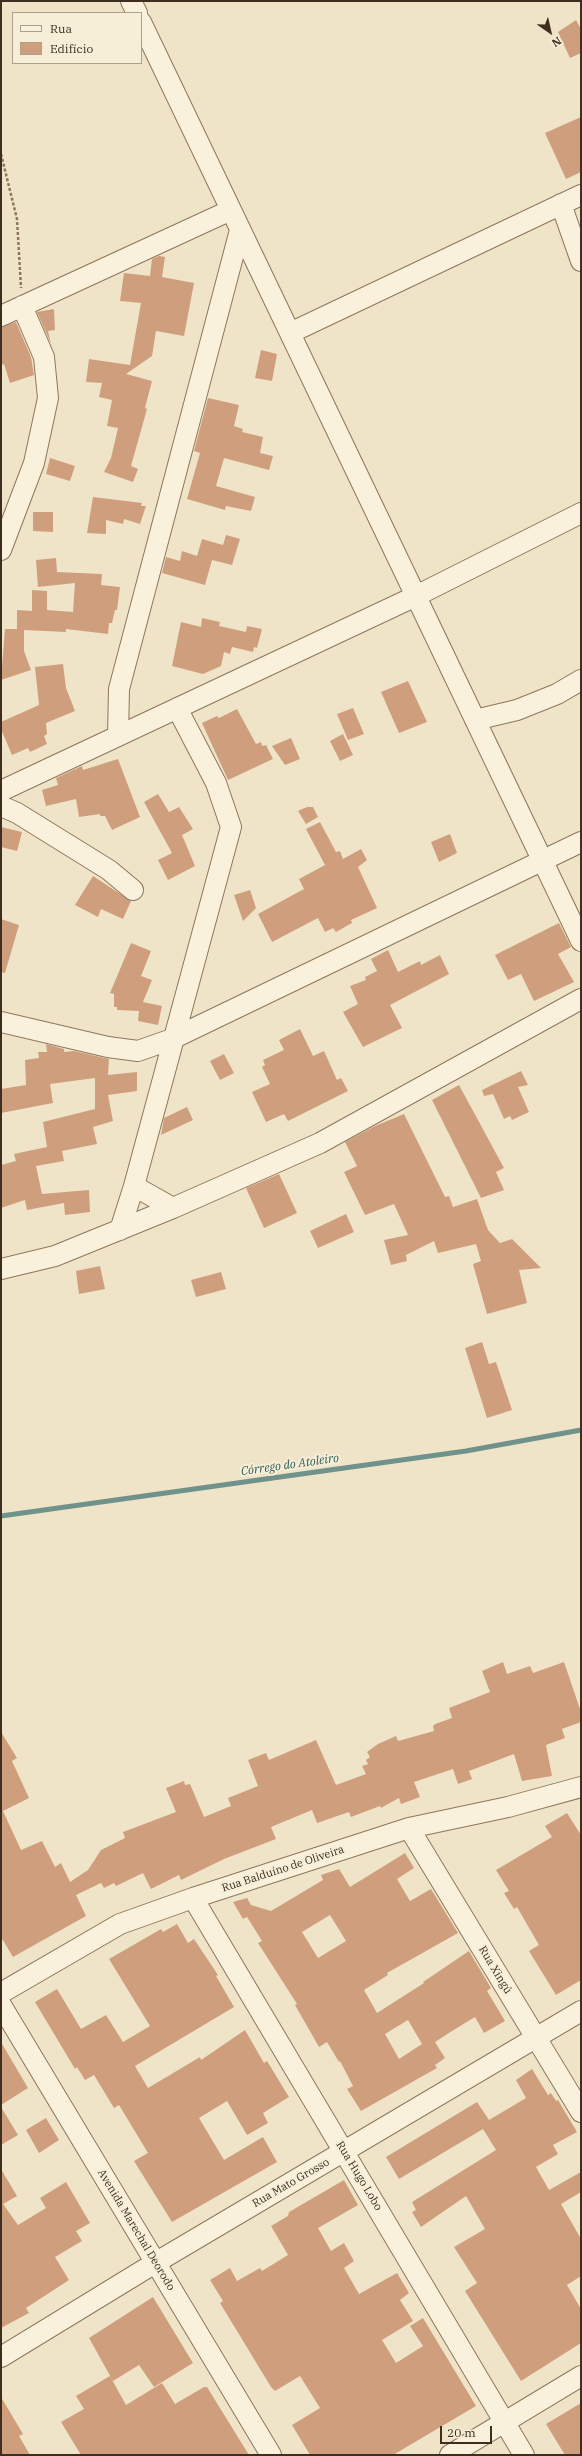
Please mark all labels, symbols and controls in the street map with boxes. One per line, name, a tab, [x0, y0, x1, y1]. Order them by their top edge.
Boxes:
legend	[12, 12, 142, 64]
north arrow	[530, 12, 570, 52]
text: Rua	[50, 21, 72, 36]
text: N	[549, 34, 564, 50]
text: Edifício	[50, 41, 93, 56]
water label: Córrego do Atoleiro	[240, 1451, 340, 1479]
street label: Rua Balduíno de Oliveira	[220, 1843, 346, 1895]
street label: Rua Xingú	[476, 1944, 514, 1996]
street label: Rua Hugo Lobo	[333, 2139, 385, 2213]
street label: Rua Mato Grosso	[250, 2156, 332, 2210]
street label: Avenida Marechal Deorodo	[94, 2167, 178, 2293]
scale bar	[442, 2418, 494, 2444]
text: 20 m	[447, 2425, 476, 2440]

